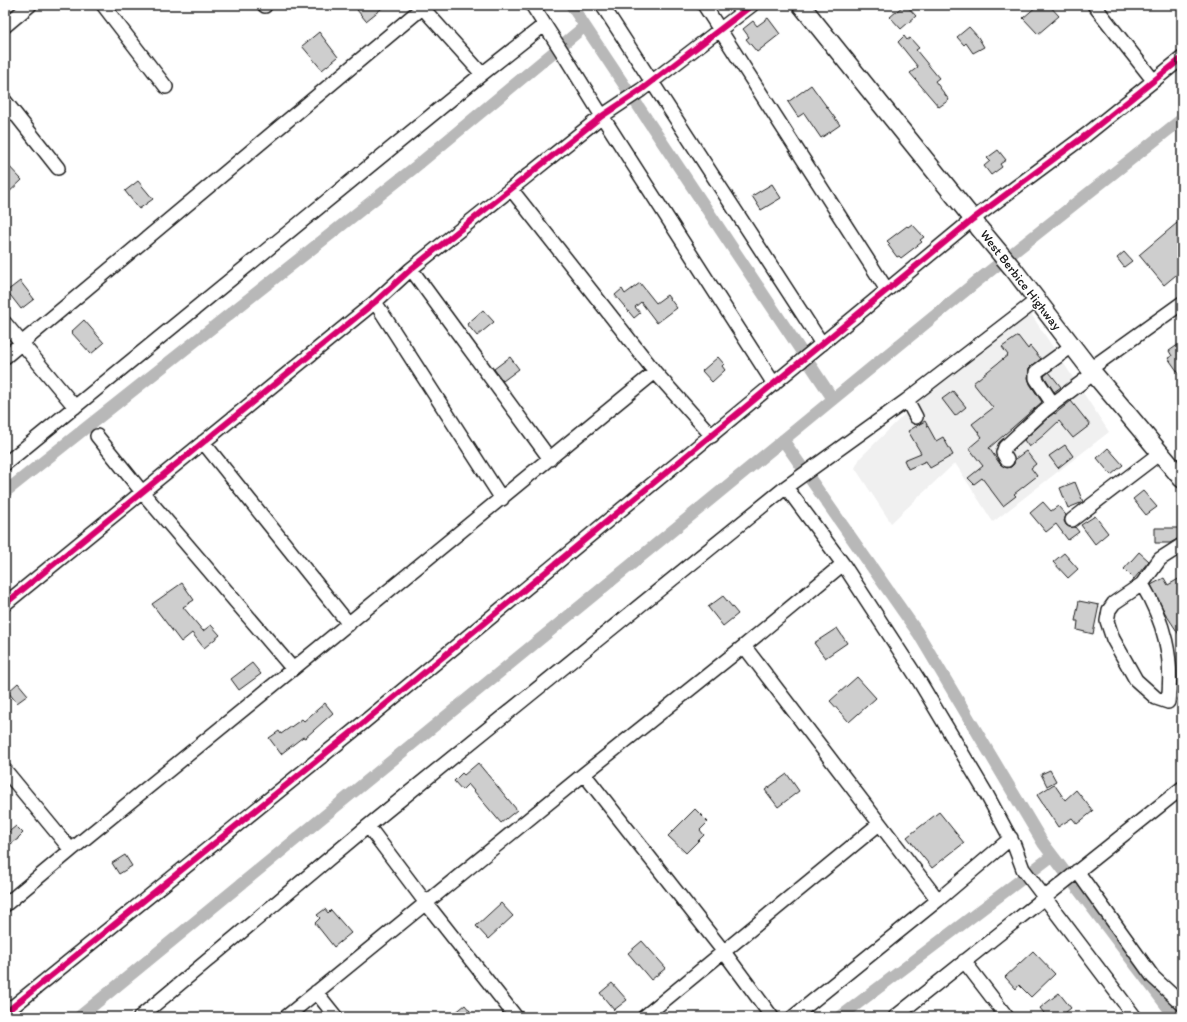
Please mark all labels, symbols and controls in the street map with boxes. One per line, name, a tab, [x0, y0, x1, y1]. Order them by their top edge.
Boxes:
street label: West Berbice Highway	[977, 227, 1065, 333]

